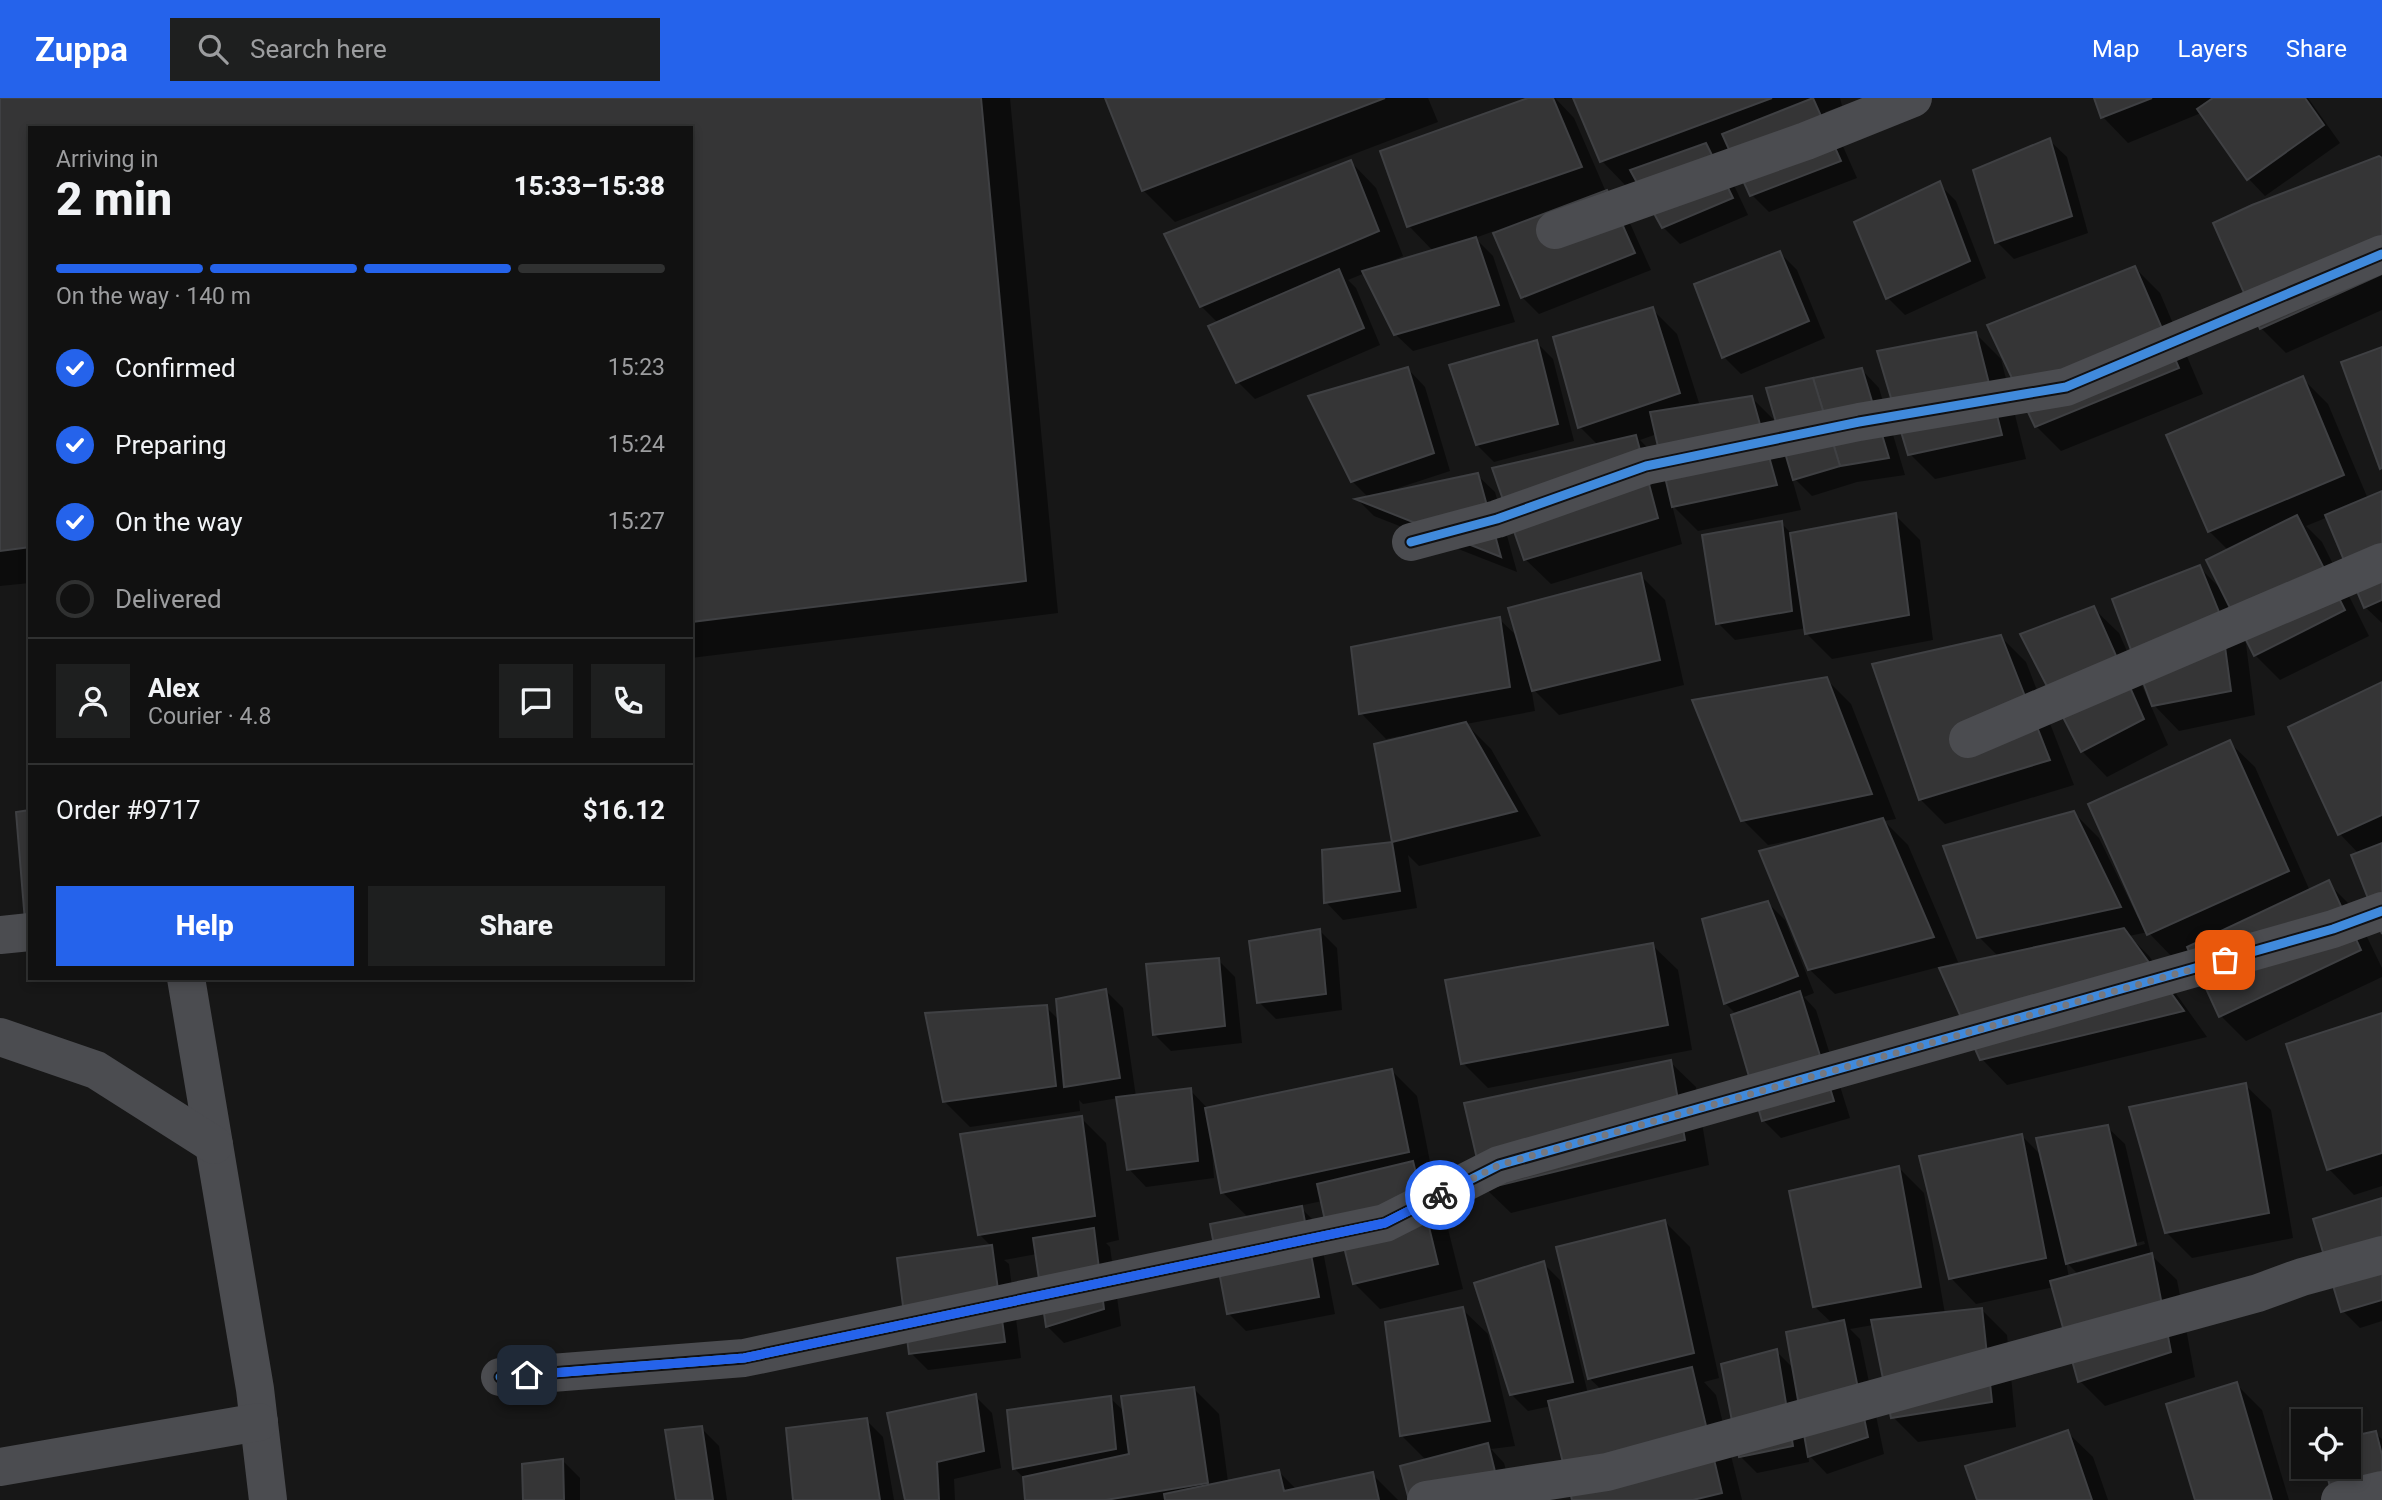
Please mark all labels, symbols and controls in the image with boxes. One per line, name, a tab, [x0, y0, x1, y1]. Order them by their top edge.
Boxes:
search box	[170, 18, 660, 81]
text: Zuppa	[35, 30, 128, 69]
icon: search	[194, 30, 232, 68]
text: Search here	[250, 34, 387, 64]
text: Map	[2092, 35, 2140, 63]
text: Layers	[2178, 35, 2248, 63]
text: Share	[2286, 35, 2347, 63]
text: Arriving in	[56, 146, 159, 173]
text: 15:33–15:38	[514, 171, 665, 201]
text: 2 min	[56, 172, 172, 226]
text: On the way · 140 m	[56, 283, 251, 310]
icon: check	[56, 349, 94, 387]
text: Confirmed	[115, 353, 236, 383]
text: 15:23	[608, 354, 665, 381]
icon: check	[56, 426, 94, 464]
text: Preparing	[115, 430, 227, 460]
text: 15:24	[608, 431, 665, 458]
icon: check	[56, 503, 94, 541]
text: On the way	[115, 507, 243, 537]
text: 15:27	[608, 508, 665, 535]
text: Delivered	[115, 584, 222, 614]
button: person	[56, 664, 130, 738]
button: chat	[499, 664, 573, 738]
button: phone	[591, 664, 665, 738]
text: Alex	[148, 673, 200, 703]
text: Courier · 4.8	[148, 703, 271, 730]
text: Order #9717	[56, 795, 201, 825]
text: $16.12	[583, 795, 665, 825]
button: Help	[56, 886, 354, 966]
button: Share	[368, 886, 665, 966]
pin	[2195, 930, 2255, 990]
icon: bag	[2206, 941, 2244, 979]
courier	[1405, 1160, 1475, 1230]
icon: bike	[1421, 1176, 1459, 1214]
pin	[497, 1345, 557, 1405]
icon: home	[508, 1356, 546, 1394]
map controls	[2291, 1409, 2361, 1479]
button: locate	[2291, 1409, 2361, 1479]

